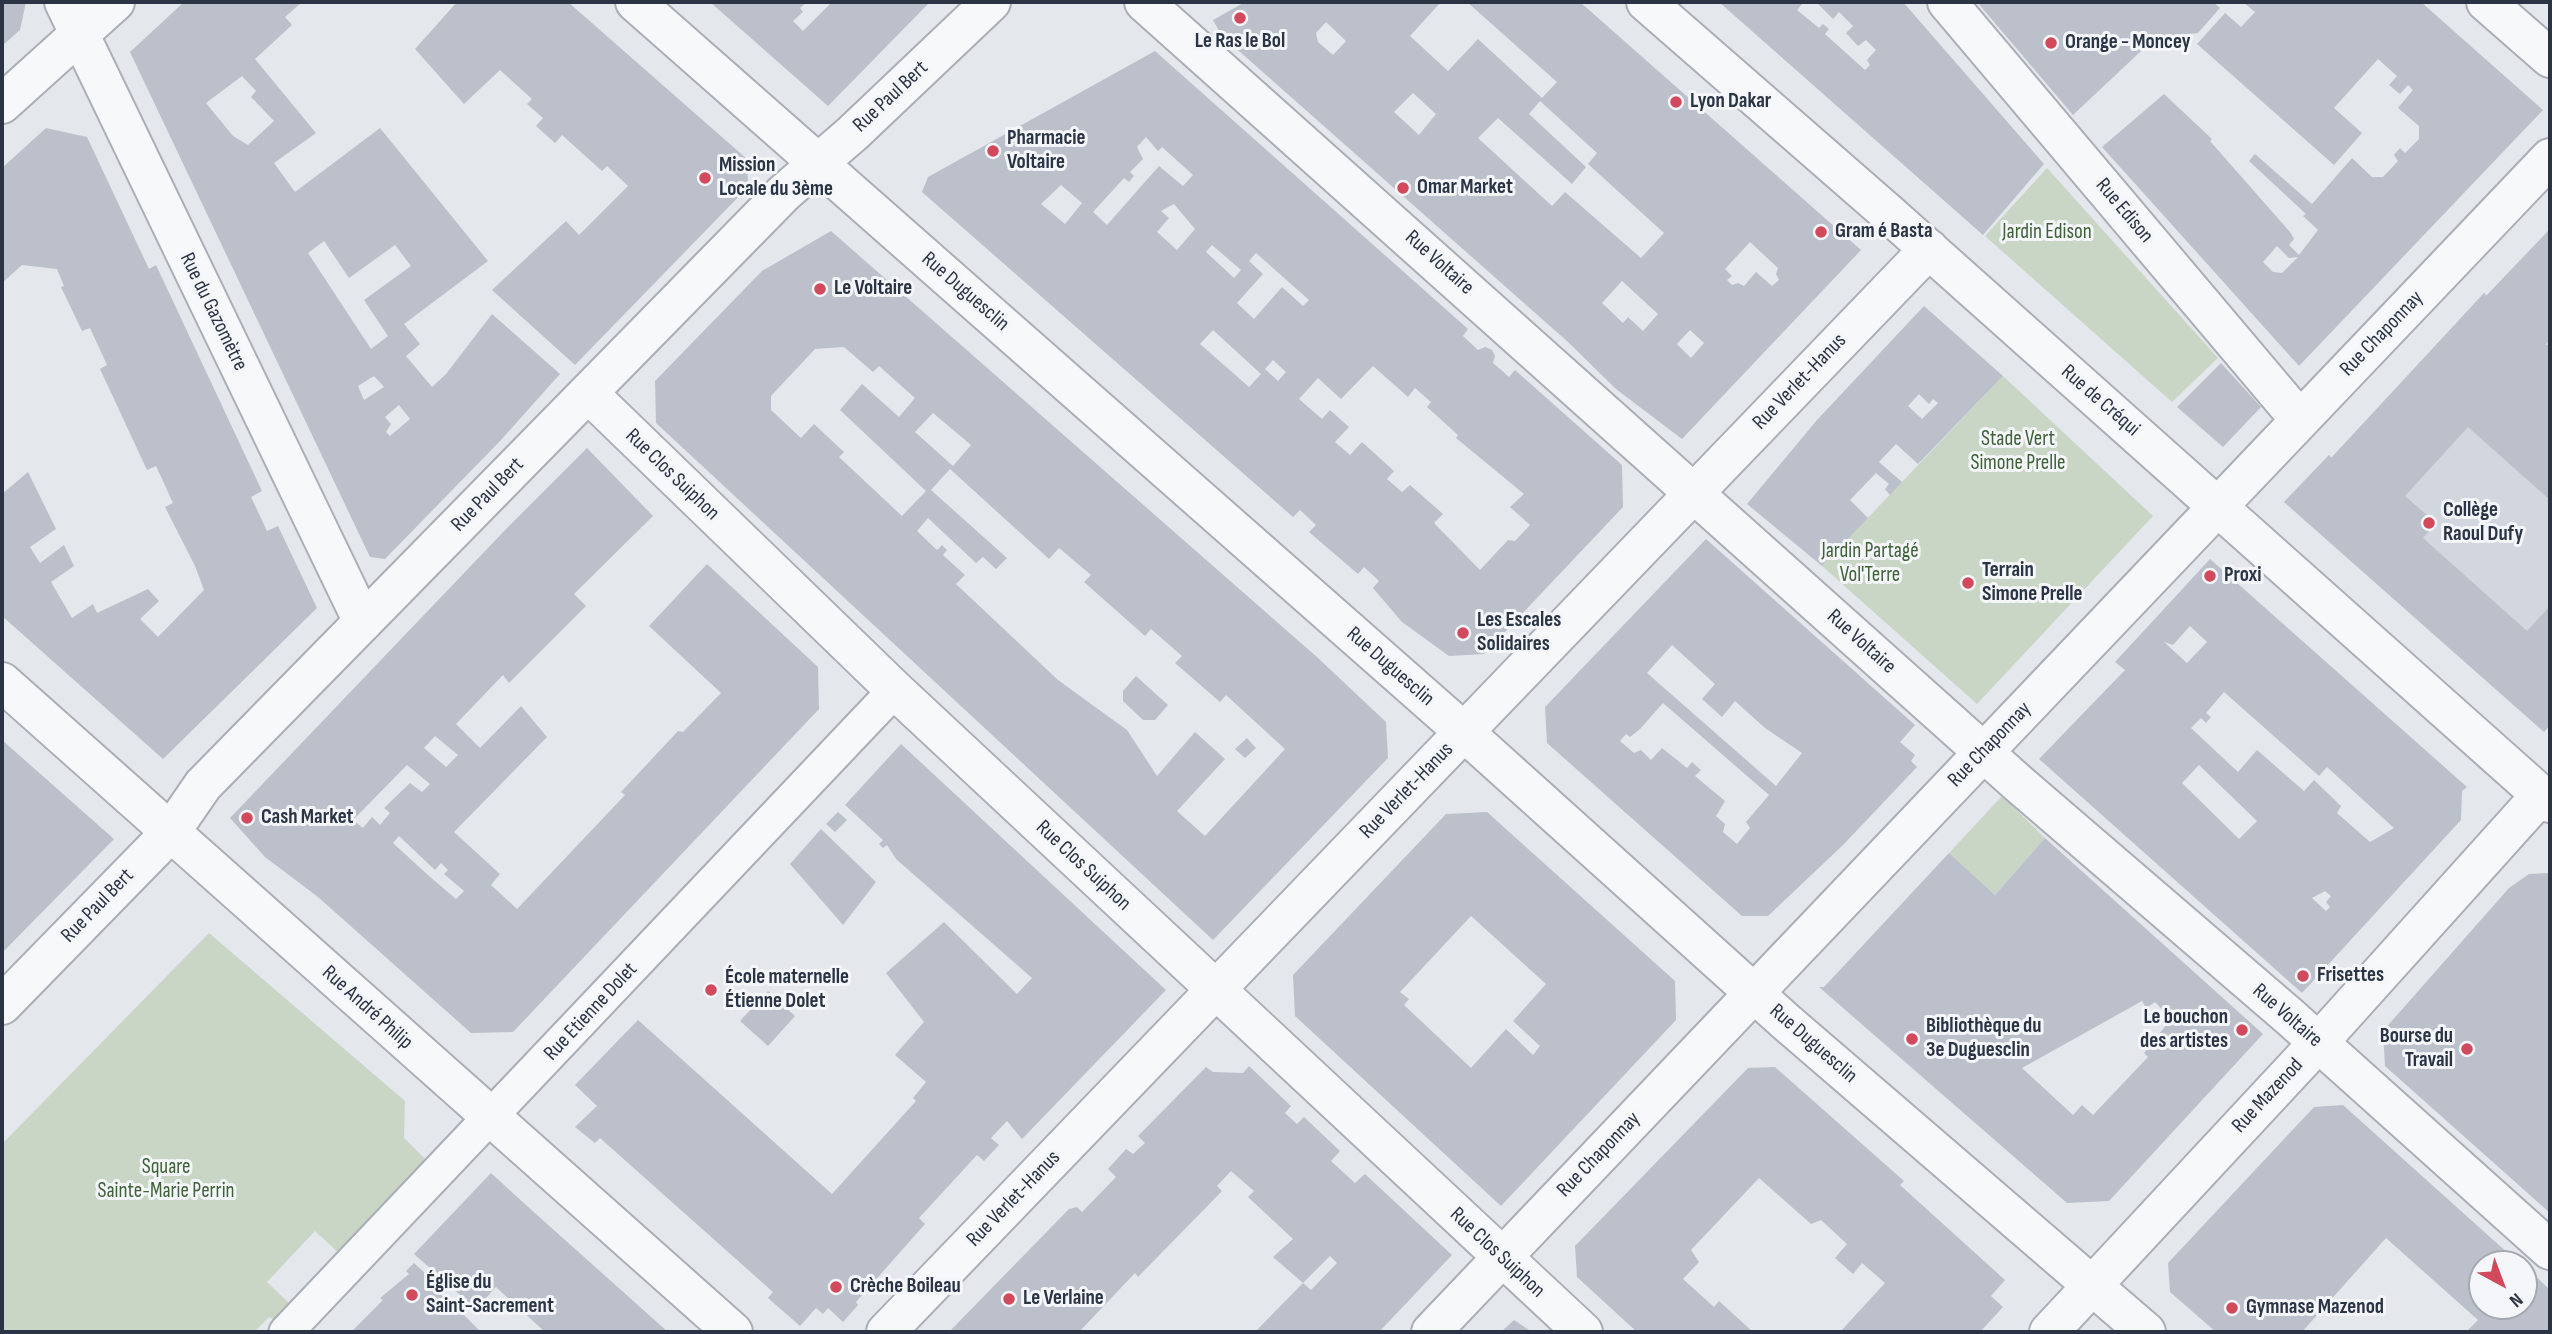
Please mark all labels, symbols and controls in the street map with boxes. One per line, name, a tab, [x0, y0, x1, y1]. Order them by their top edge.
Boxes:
marker: Le Ras le Bol	[1232, 10, 1248, 26]
place label: Le Ras le Bol	[1195, 29, 1285, 55]
place label: Orange - Moncey	[2065, 30, 2190, 56]
marker: Orange - Moncey	[2043, 35, 2059, 51]
street label: Rue Paul Bert	[848, 56, 934, 138]
place label: Lyon Dakar	[1690, 89, 1771, 115]
marker: Lyon Dakar	[1668, 94, 1684, 110]
place label: Pharmacie Voltaire	[1007, 126, 1086, 176]
marker: Pharmacie Voltaire	[985, 143, 1001, 159]
place label: Mission Locale du 3ème	[719, 153, 833, 203]
marker: Mission Locale du 3ème	[697, 170, 713, 186]
street label: Rue Edison	[2090, 174, 2158, 248]
place label: Omar Market	[1417, 175, 1513, 201]
marker: Omar Market	[1395, 180, 1411, 196]
place label: Gram é Basta	[1835, 219, 1932, 245]
park label: Jardin Edison	[2002, 220, 2092, 246]
marker: Gram é Basta	[1813, 224, 1829, 240]
street label: Rue Voltaire	[1399, 225, 1479, 301]
street label: Rue Duguesclin	[916, 247, 1014, 337]
street label: Rue du Gazomètre	[174, 249, 252, 375]
place label: Le Voltaire	[834, 276, 912, 302]
marker: Le Voltaire	[812, 281, 828, 297]
street label: Rue Chaponnay	[2335, 286, 2429, 382]
street label: Rue Verlet-Hanus	[1748, 329, 1852, 435]
street label: Rue de Créqui	[2055, 360, 2145, 442]
street label: Rue Clos Suiphon	[620, 424, 724, 526]
park label: Stade Vert Simone Prelle	[1970, 427, 2066, 477]
street label: Rue Paul Bert	[446, 453, 530, 537]
place label: Collège Raoul Dufy	[2443, 498, 2523, 548]
marker: Collège Raoul Dufy	[2421, 515, 2437, 531]
park label: Jardin Partagé Vol'Terre	[1821, 539, 1919, 589]
place label: Terrain Simone Prelle	[1982, 558, 2083, 608]
place label: Proxi	[2224, 563, 2262, 589]
marker: Proxi	[2202, 568, 2218, 584]
marker: Terrain Simone Prelle	[1960, 575, 1976, 591]
street label: Rue Voltaire	[1821, 604, 1901, 680]
place label: Les Escales Solidaires	[1477, 608, 1561, 658]
street label: Rue Duguesclin	[1341, 622, 1439, 712]
marker: Les Escales Solidaires	[1455, 625, 1471, 641]
street label: Rue Chaponnay	[1943, 697, 2037, 793]
street label: Rue Verlet-Hanus	[1355, 738, 1459, 844]
place label: Cash Market	[261, 805, 354, 831]
marker: Cash Market	[239, 810, 255, 826]
street label: Rue Clos Suiphon	[1030, 816, 1136, 916]
street label: Rue Paul Bert	[56, 864, 140, 948]
street label: Rue Etienne Dolet	[539, 958, 643, 1066]
street label: Rue André Philip	[316, 961, 418, 1055]
place label: Frisettes	[2317, 963, 2384, 989]
place label: École maternelle Étienne Dolet	[725, 965, 849, 1015]
marker: Frisettes	[2295, 968, 2311, 984]
street label: Rue Voltaire	[2247, 979, 2327, 1053]
marker: École maternelle Étienne Dolet	[703, 982, 719, 998]
street label: Rue Duguesclin	[1764, 999, 1862, 1089]
place label: Le bouchon des artistes	[2140, 1005, 2228, 1055]
place label: Bibliothèque du 3e Duguesclin	[1926, 1014, 2041, 1064]
marker: Le bouchon des artistes	[2234, 1022, 2250, 1038]
place label: Bourse du Travail	[2380, 1024, 2453, 1074]
marker: Bibliothèque du 3e Duguesclin	[1904, 1031, 1920, 1047]
marker: Bourse du Travail	[2459, 1041, 2475, 1057]
street label: Rue Mazenod	[2227, 1053, 2309, 1139]
street label: Rue Chaponnay	[1552, 1107, 1646, 1203]
street label: Rue Verlet-Hanus	[962, 1146, 1066, 1252]
park label: Square Sainte-Marie Perrin	[97, 1155, 235, 1205]
street label: Rue Clos Suiphon	[1444, 1203, 1550, 1303]
north arrow	[2468, 1250, 2538, 1320]
place label: Église du Saint-Sacrement	[426, 1270, 554, 1320]
place label: Crèche Boileau	[850, 1274, 961, 1300]
marker: Crèche Boileau	[828, 1279, 844, 1295]
place label: Le Verlaine	[1023, 1286, 1104, 1312]
marker: Église du Saint-Sacrement	[404, 1287, 420, 1303]
text: N	[2504, 1288, 2527, 1312]
marker: Le Verlaine	[1001, 1291, 1017, 1307]
place label: Gymnase Mazenod	[2246, 1295, 2384, 1321]
marker: Gymnase Mazenod	[2224, 1300, 2240, 1316]

